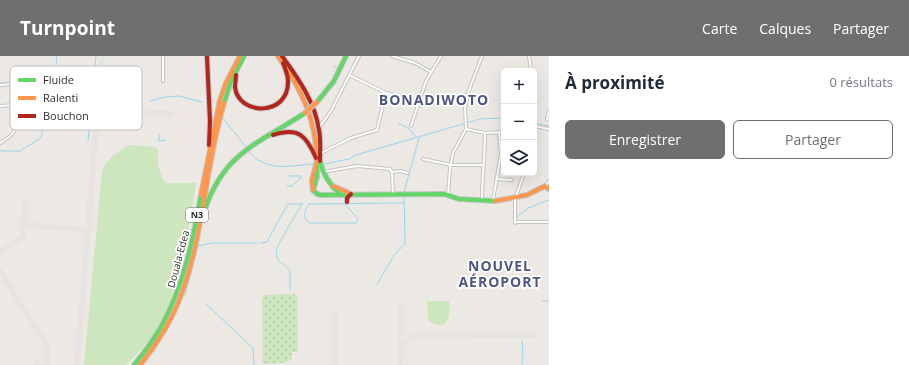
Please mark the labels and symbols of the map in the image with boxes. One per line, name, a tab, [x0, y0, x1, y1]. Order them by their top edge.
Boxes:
legend	[10, 66, 142, 130]
text: Fluide	[43, 72, 74, 87]
text: Ralenti	[43, 90, 78, 105]
district label: BONADIWOTO	[379, 90, 489, 109]
text: Bouchon	[43, 108, 89, 123]
road number: N3	[186, 208, 208, 222]
street label: Douala-Edea	[164, 229, 192, 289]
district label: NOUVEL AÉROPORT	[458, 256, 542, 291]

